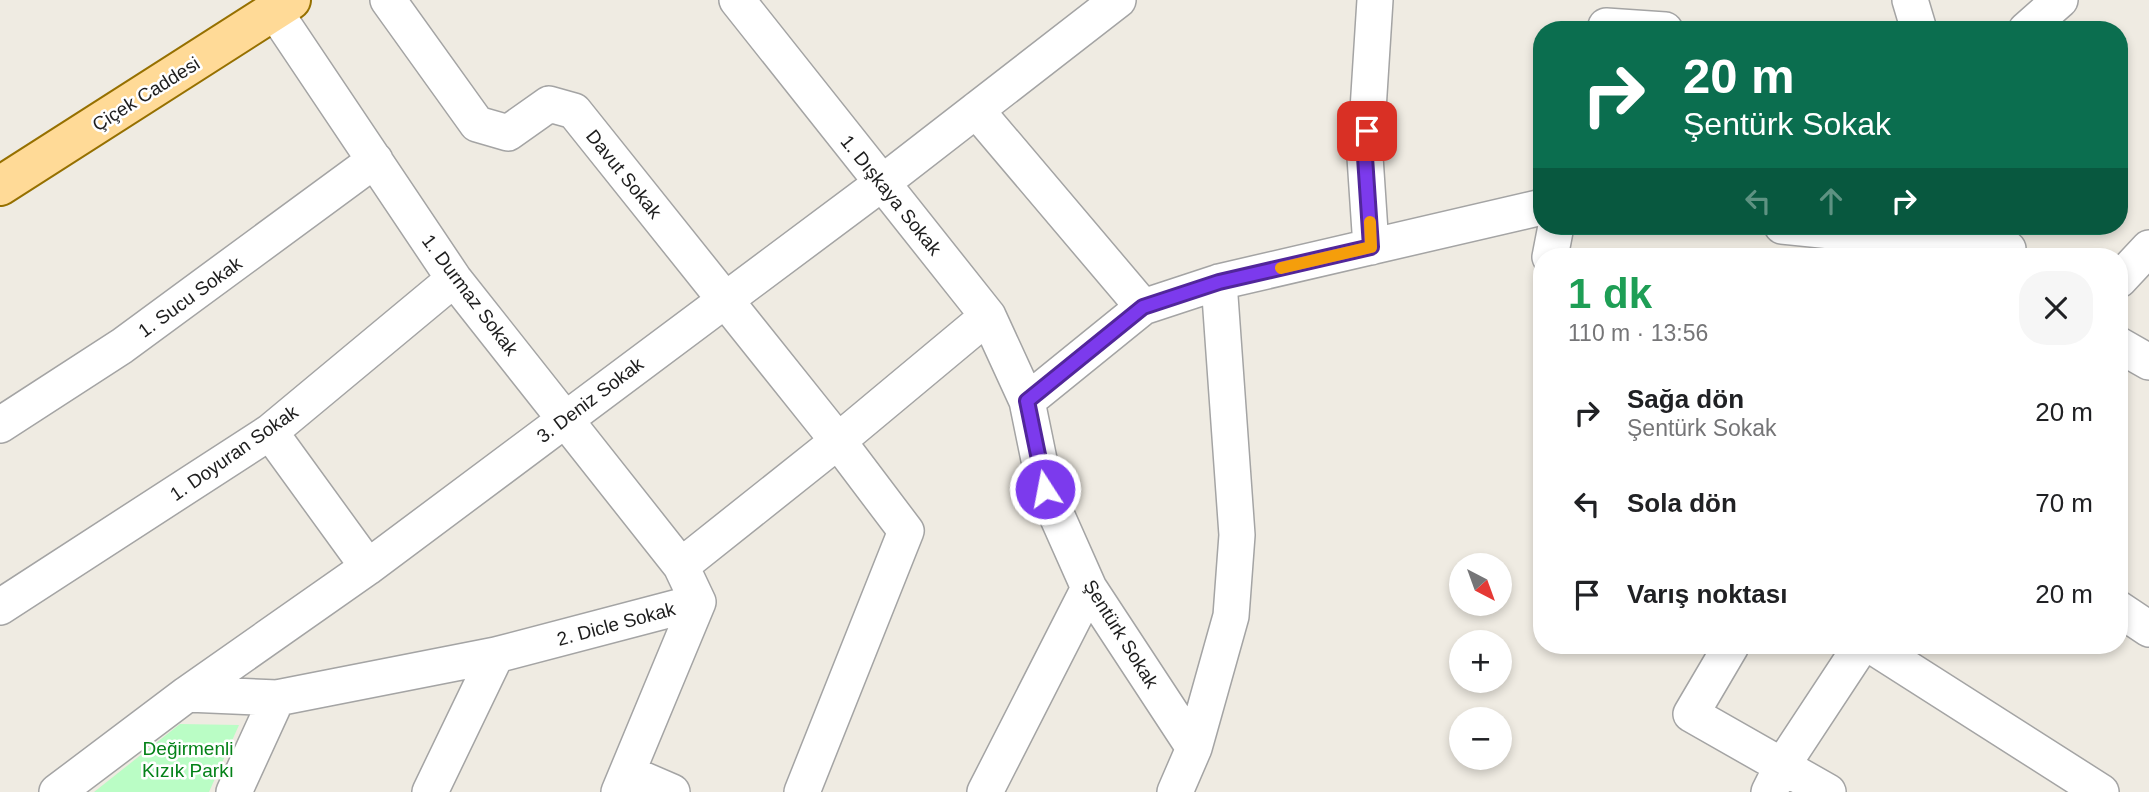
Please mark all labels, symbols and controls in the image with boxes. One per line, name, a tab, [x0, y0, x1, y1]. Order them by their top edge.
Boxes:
icon: right	[1568, 49, 1659, 140]
text: 20 m	[1683, 49, 1795, 103]
street label: Çiçek Caddesi	[88, 53, 204, 135]
pin	[1337, 101, 1397, 161]
text: Şentürk Sokak	[1683, 106, 1891, 142]
icon: arrive	[1348, 112, 1386, 150]
street label: Davut Sokak	[582, 126, 666, 223]
street label: 1. Dışkaya Sokak	[836, 131, 946, 259]
icon: left	[1739, 182, 1777, 220]
icon: ahead	[1812, 182, 1850, 220]
icon: right	[1885, 182, 1923, 220]
street label: 1. Durmaz Sokak	[418, 230, 523, 360]
street label: 1. Sucu Sokak	[134, 252, 246, 342]
text: 1 dk	[1568, 270, 1652, 317]
button: close	[2019, 271, 2093, 345]
text: 110 m · 13:56	[1568, 320, 1708, 346]
street label: 3. Deniz Sokak	[533, 353, 648, 447]
text: Sağa dön	[1627, 384, 1744, 414]
icon: right	[1568, 394, 1606, 432]
text: 20 m	[2035, 397, 2093, 427]
street label: 1. Doyuran Sokak	[166, 401, 302, 505]
text: Şentürk Sokak	[1627, 415, 1777, 441]
position arrow	[1008, 452, 1082, 526]
icon: left	[1568, 485, 1606, 523]
text: Sola dön	[1627, 488, 1737, 518]
text: 70 m	[2035, 488, 2093, 518]
north arrow	[1449, 553, 1512, 616]
map controls	[1449, 553, 1512, 770]
street label: Şentürk Sokak	[1079, 576, 1163, 692]
icon: arrive	[1568, 576, 1606, 614]
text: Varış noktası	[1627, 579, 1787, 609]
text: 20 m	[2035, 579, 2093, 609]
street label: 2. Dicle Sokak	[555, 598, 678, 650]
button: +	[1449, 630, 1512, 693]
button: −	[1449, 707, 1512, 770]
park label: Değirmenli Kızık Parkı	[142, 738, 234, 781]

